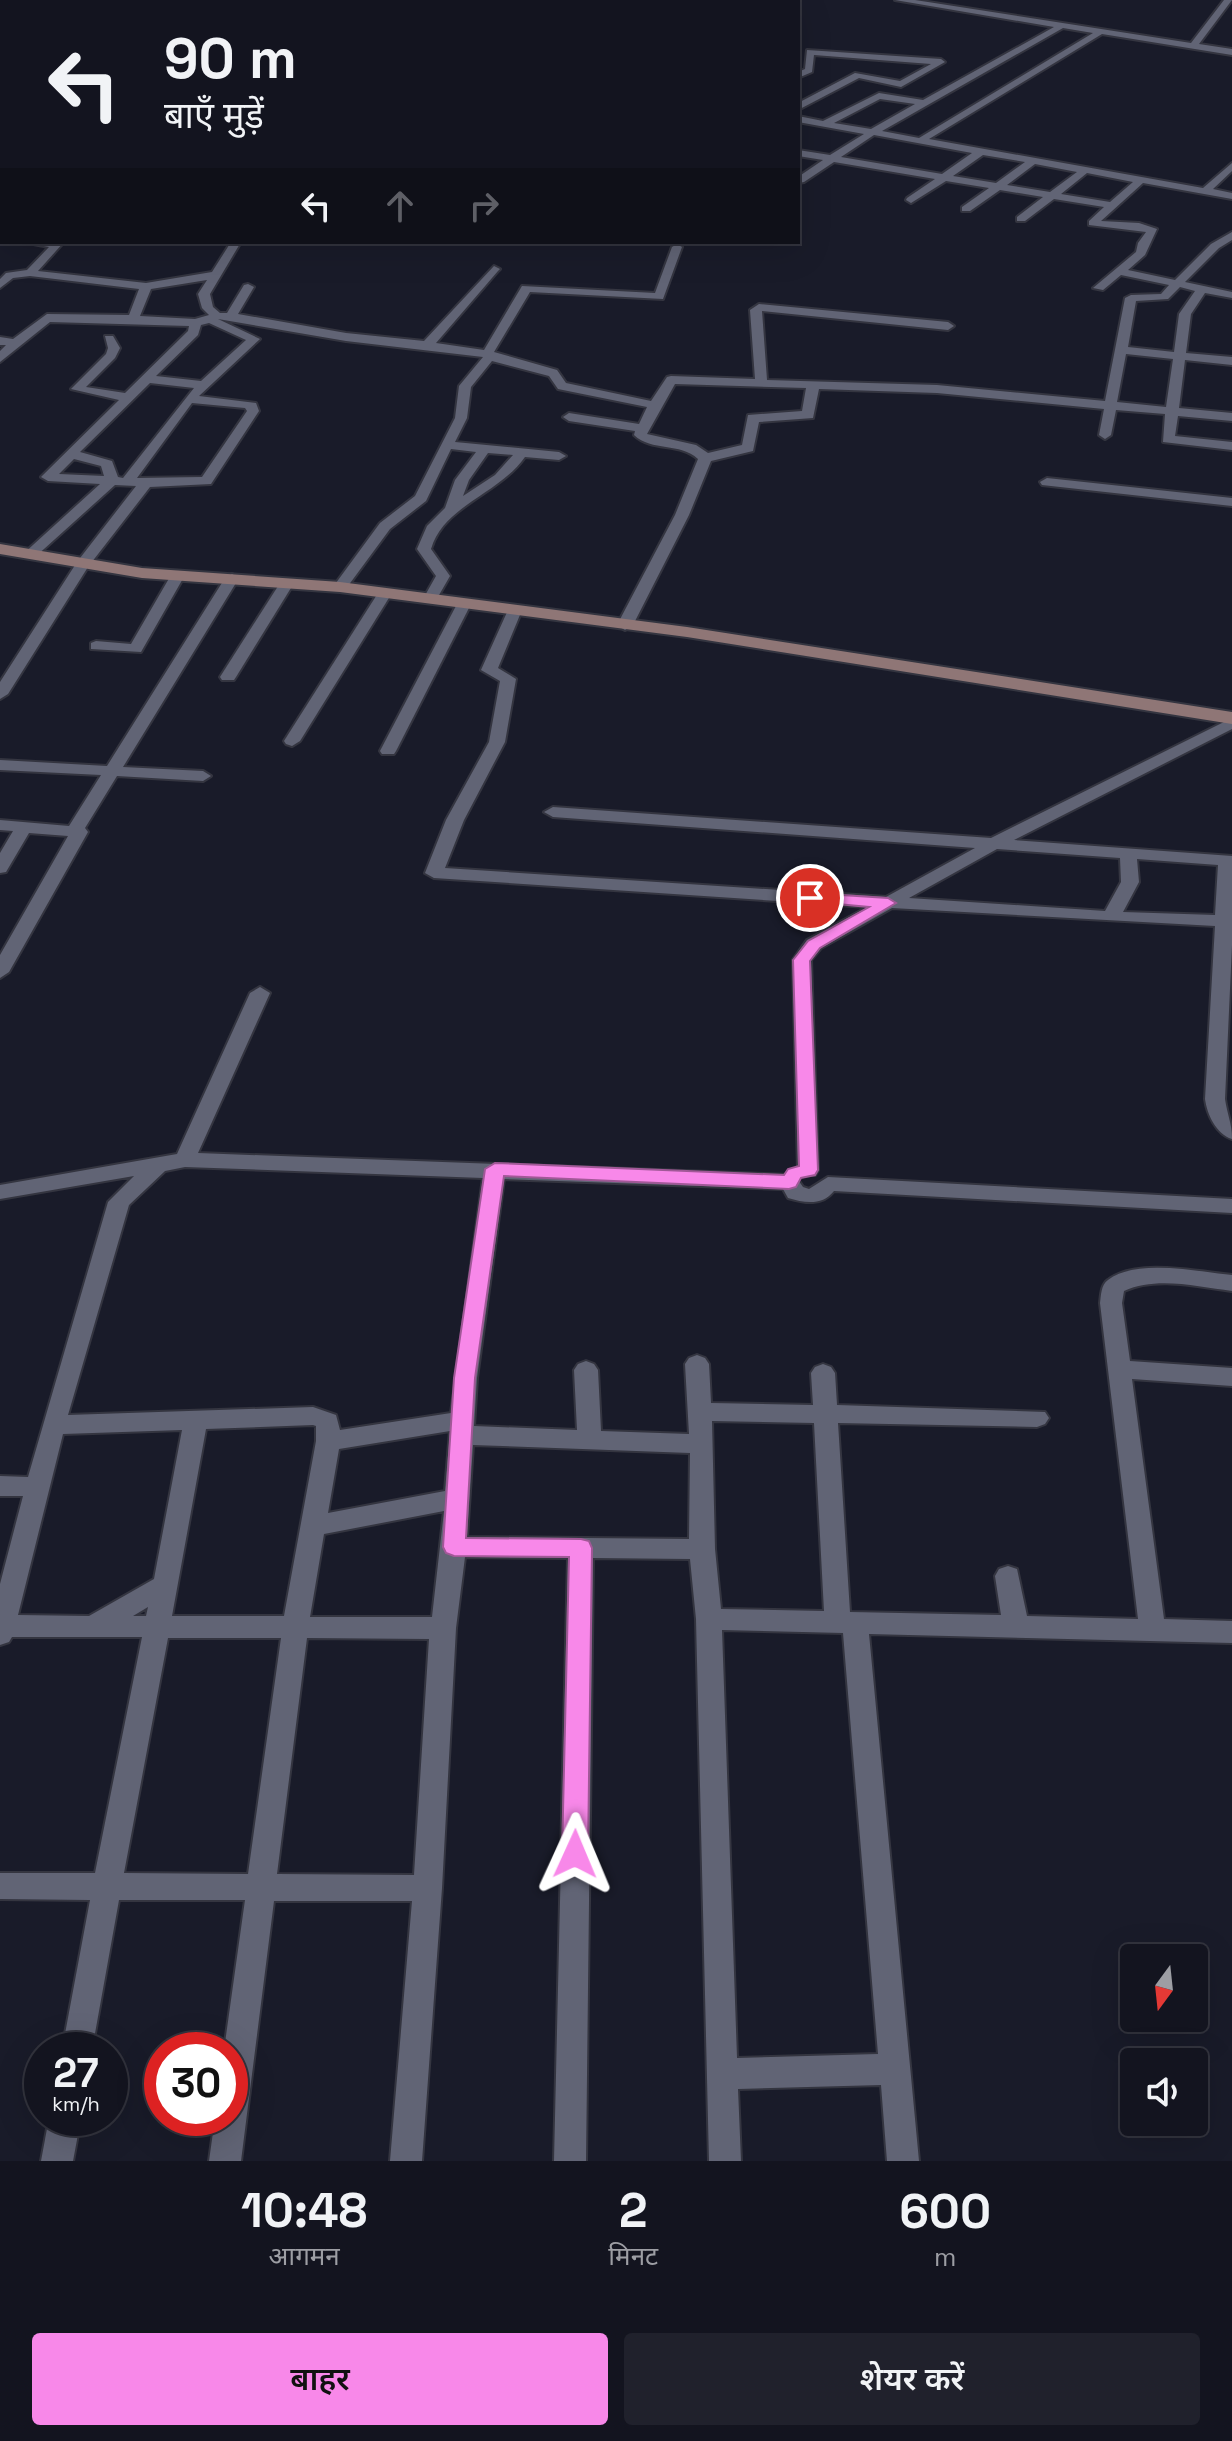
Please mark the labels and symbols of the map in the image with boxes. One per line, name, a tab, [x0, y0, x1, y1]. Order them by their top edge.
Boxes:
pin	[776, 864, 844, 932]
position arrow	[533, 1812, 617, 1896]
north arrow	[1120, 1944, 1208, 2032]
speed limit sign: 30	[144, 2032, 248, 2136]

